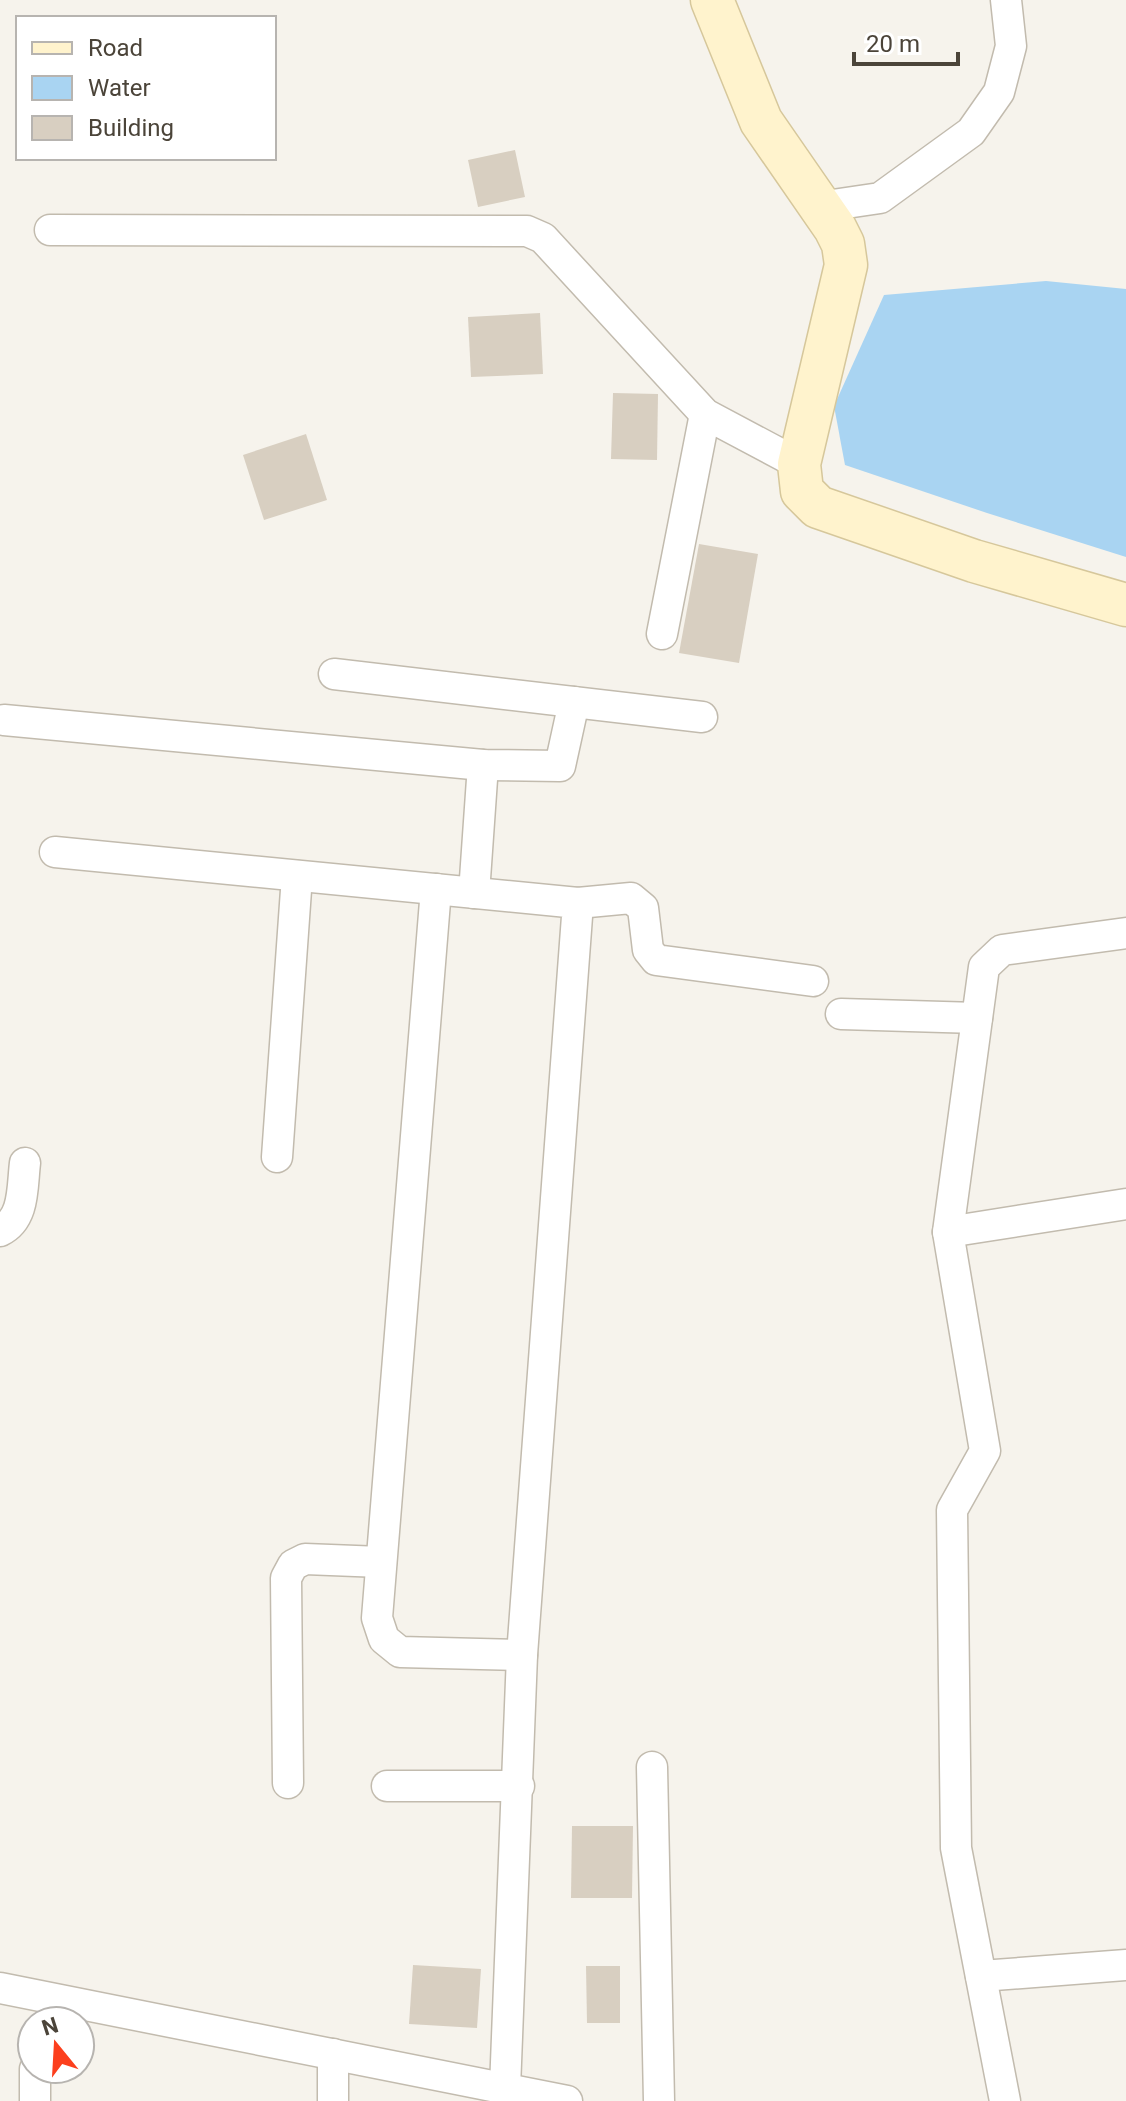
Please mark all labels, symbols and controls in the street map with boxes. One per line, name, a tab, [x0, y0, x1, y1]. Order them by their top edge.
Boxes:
legend	[16, 16, 276, 160]
scale bar	[854, 16, 958, 66]
text: 20 m	[866, 30, 920, 58]
text: Road	[88, 34, 143, 62]
text: Water	[88, 74, 151, 102]
text: Building	[88, 114, 174, 142]
north arrow	[16, 2005, 96, 2085]
text: N	[39, 2012, 61, 2041]

